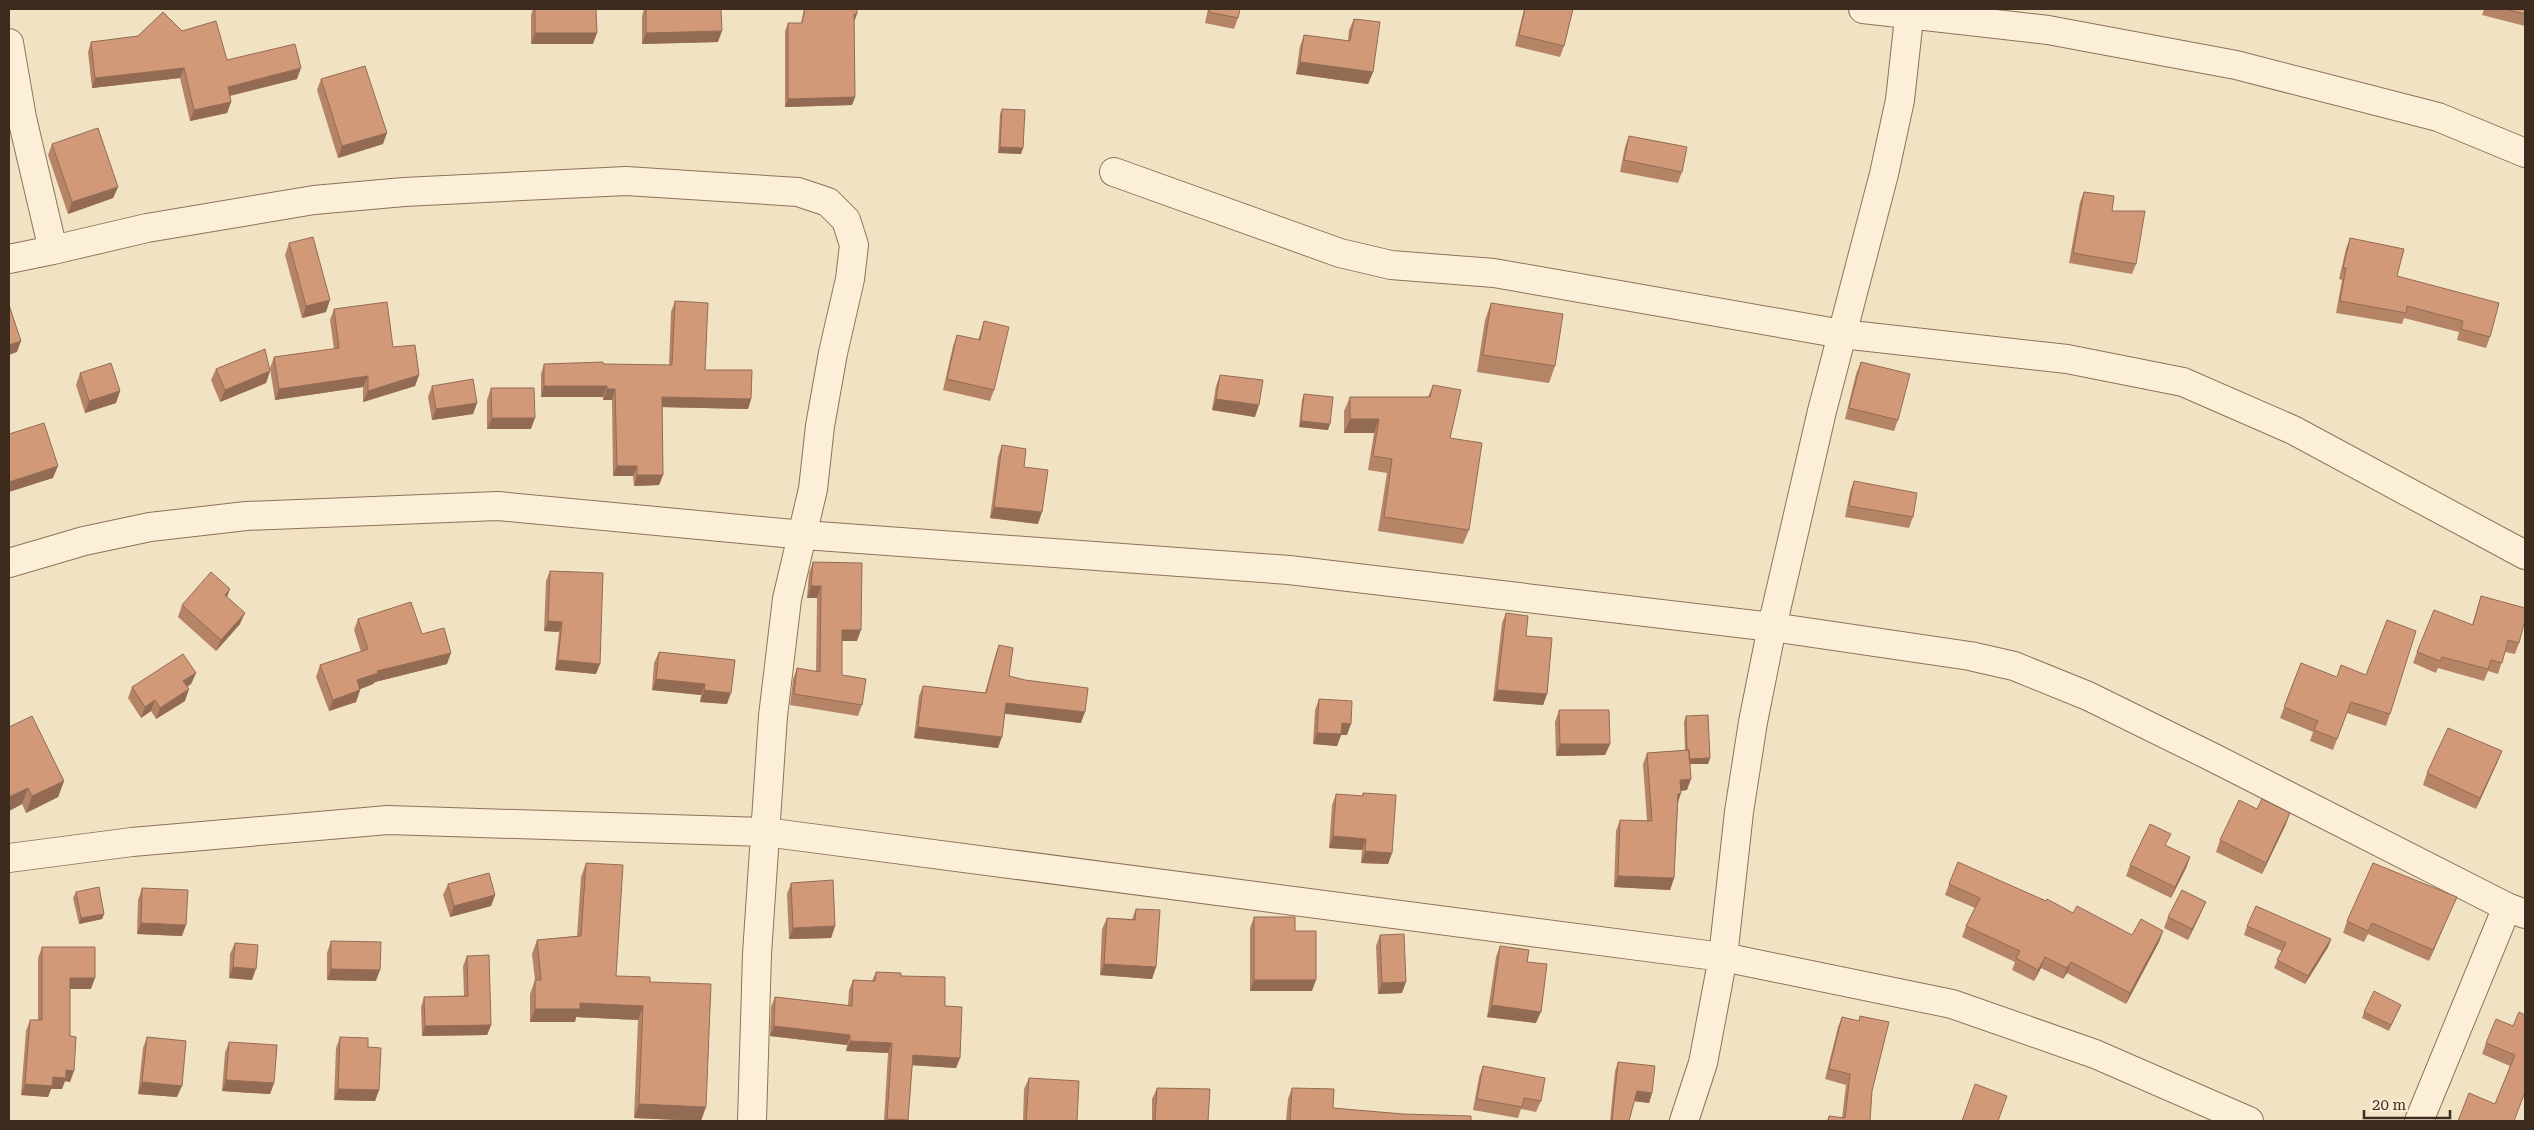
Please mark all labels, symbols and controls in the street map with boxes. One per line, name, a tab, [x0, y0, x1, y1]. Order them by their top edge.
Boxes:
scale bar	[2364, 1088, 2450, 1120]
text: 20 m	[2372, 1096, 2407, 1114]

